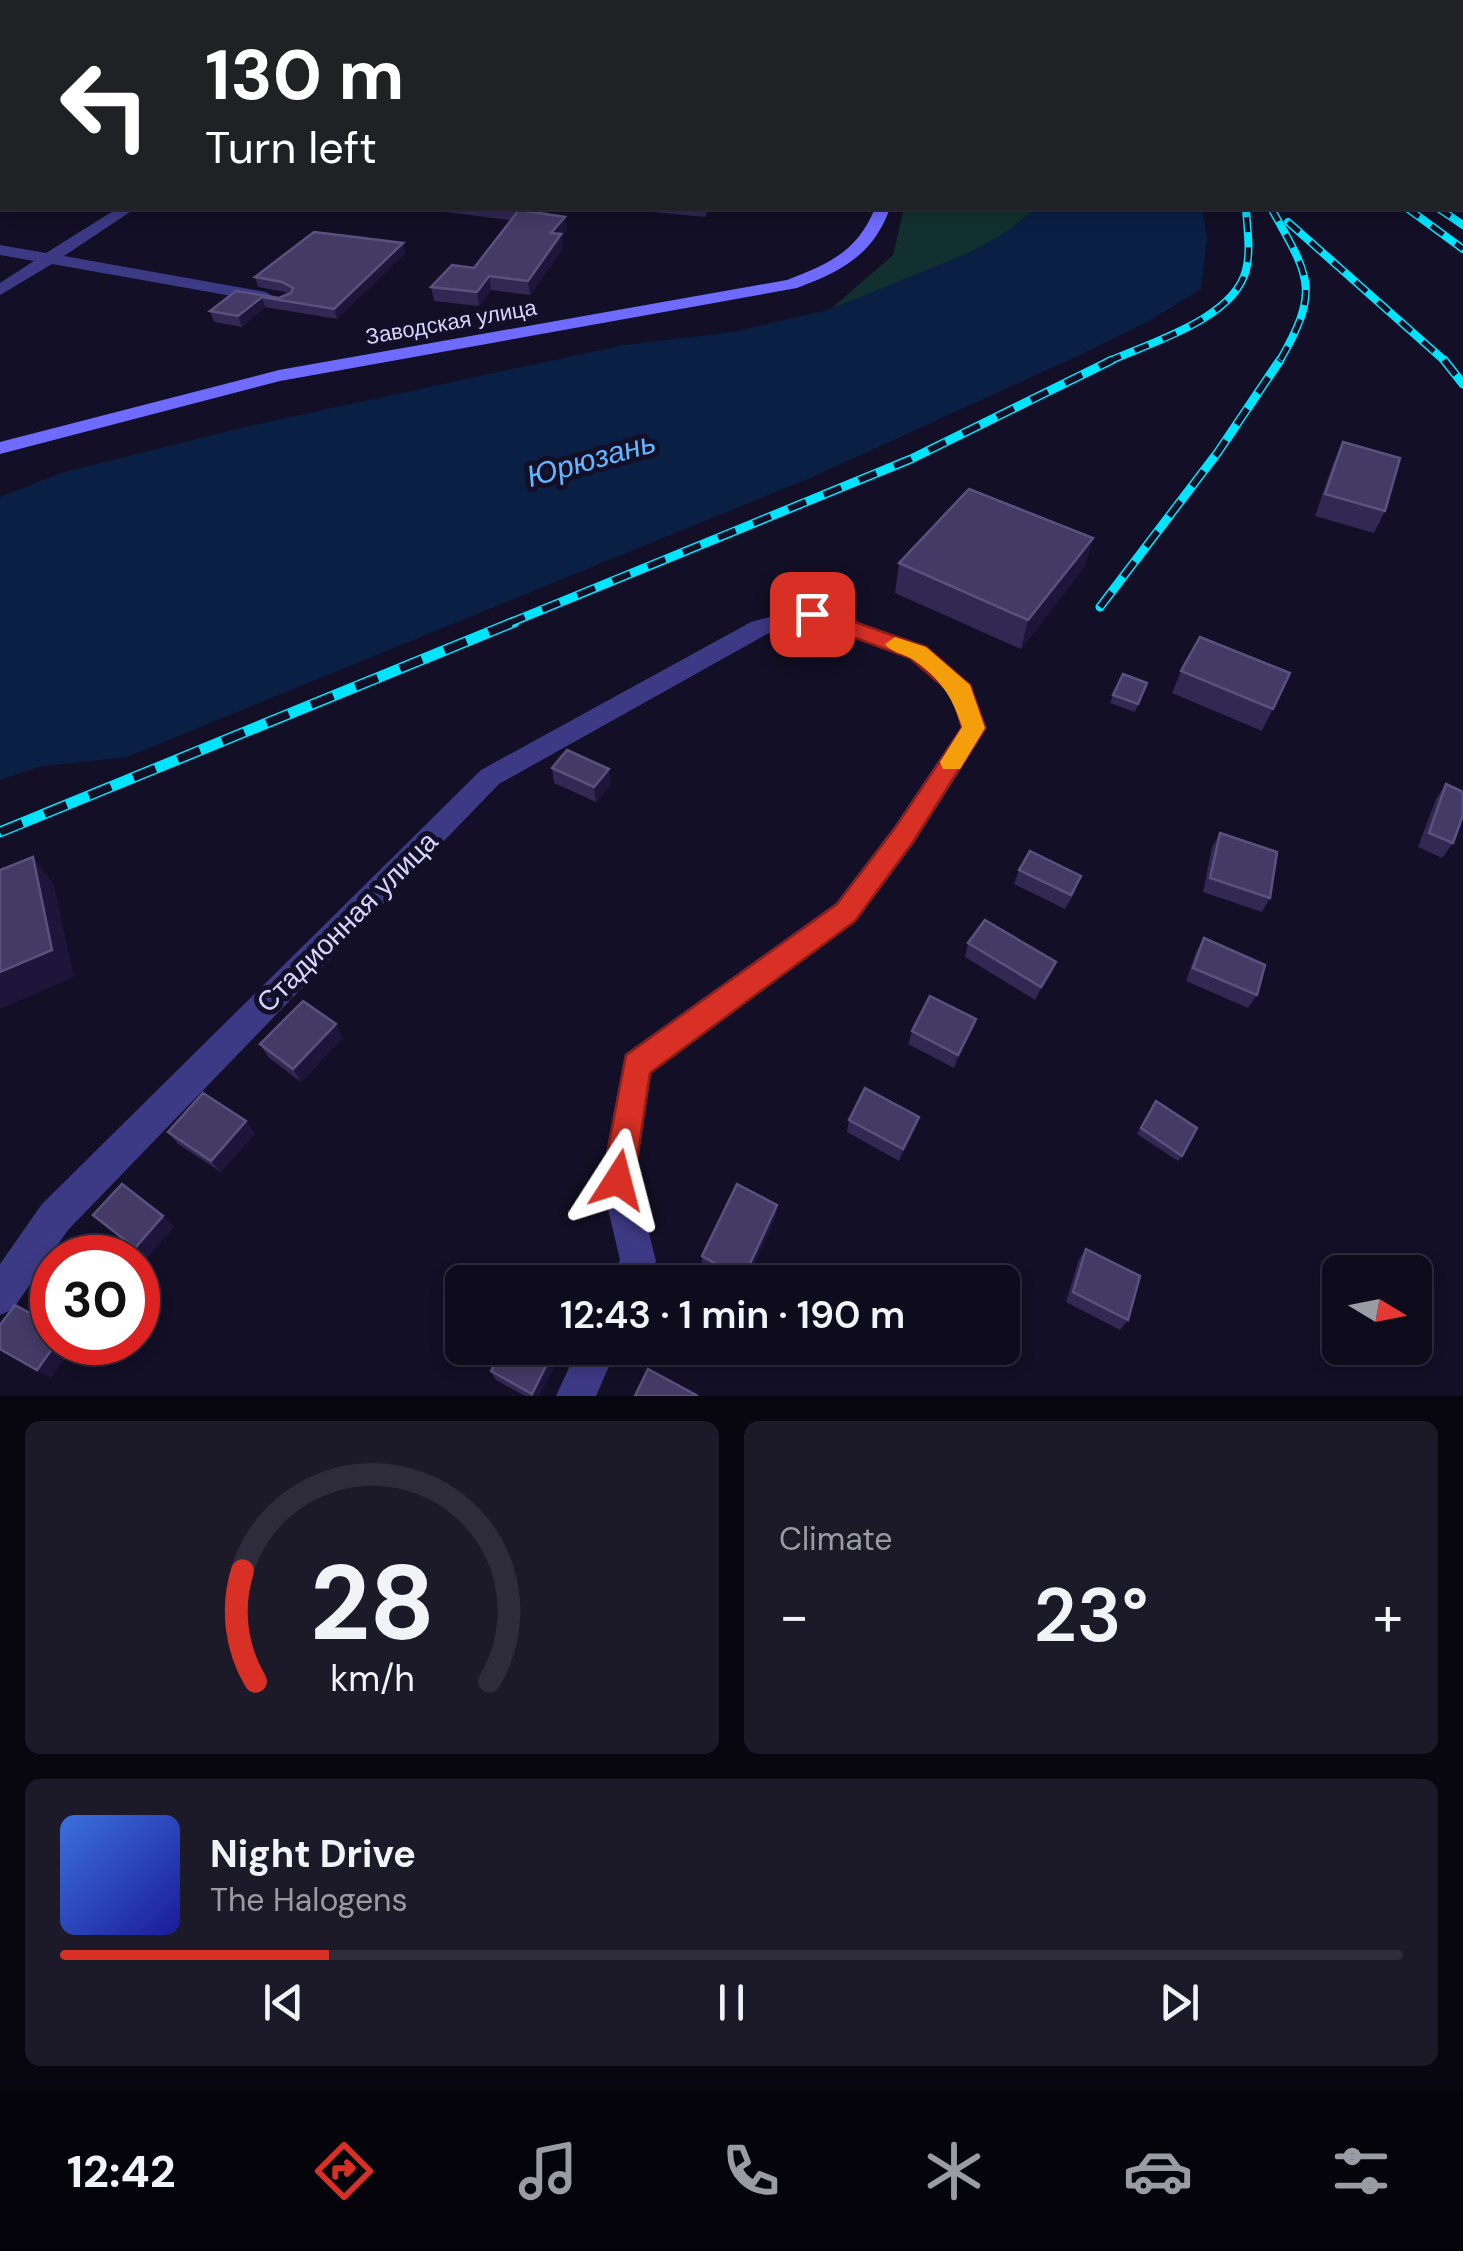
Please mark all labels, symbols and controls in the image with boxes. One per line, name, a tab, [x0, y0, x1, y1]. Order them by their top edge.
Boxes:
text: 130 m	[205, 30, 404, 121]
icon: left	[40, 40, 170, 170]
text: Turn left	[205, 118, 377, 177]
street label: Заводская улица	[363, 293, 540, 351]
water label: Юрюзань	[522, 422, 660, 496]
pin	[770, 572, 855, 657]
icon: arrive	[785, 587, 840, 642]
street label: Стадионная улица	[248, 823, 446, 1021]
position arrow	[566, 1128, 670, 1232]
speed limit sign: 30	[30, 1235, 160, 1365]
north arrow	[1322, 1255, 1432, 1365]
map controls	[1322, 1255, 1432, 1365]
text: 12:43 · 1 min · 190 m	[560, 1290, 905, 1340]
text: Climate	[779, 1518, 893, 1560]
text: 28	[309, 1536, 435, 1671]
text: 23°	[1034, 1567, 1148, 1664]
text: −	[779, 1580, 809, 1652]
text: +	[1373, 1580, 1403, 1652]
text: km/h	[330, 1656, 414, 1702]
text: Night Drive	[210, 1829, 416, 1879]
text: The Halogens	[210, 1879, 408, 1921]
icon: previous	[256, 1975, 311, 2030]
icon: pause	[704, 1975, 759, 2030]
icon: next	[1152, 1975, 1207, 2030]
icon: directions	[309, 2136, 379, 2206]
icon: music	[513, 2136, 583, 2206]
icon: phone	[716, 2136, 786, 2206]
icon: climate	[919, 2136, 989, 2206]
icon: car	[1123, 2136, 1193, 2206]
icon: filters	[1326, 2136, 1396, 2206]
text: 12:42	[67, 2142, 176, 2201]

